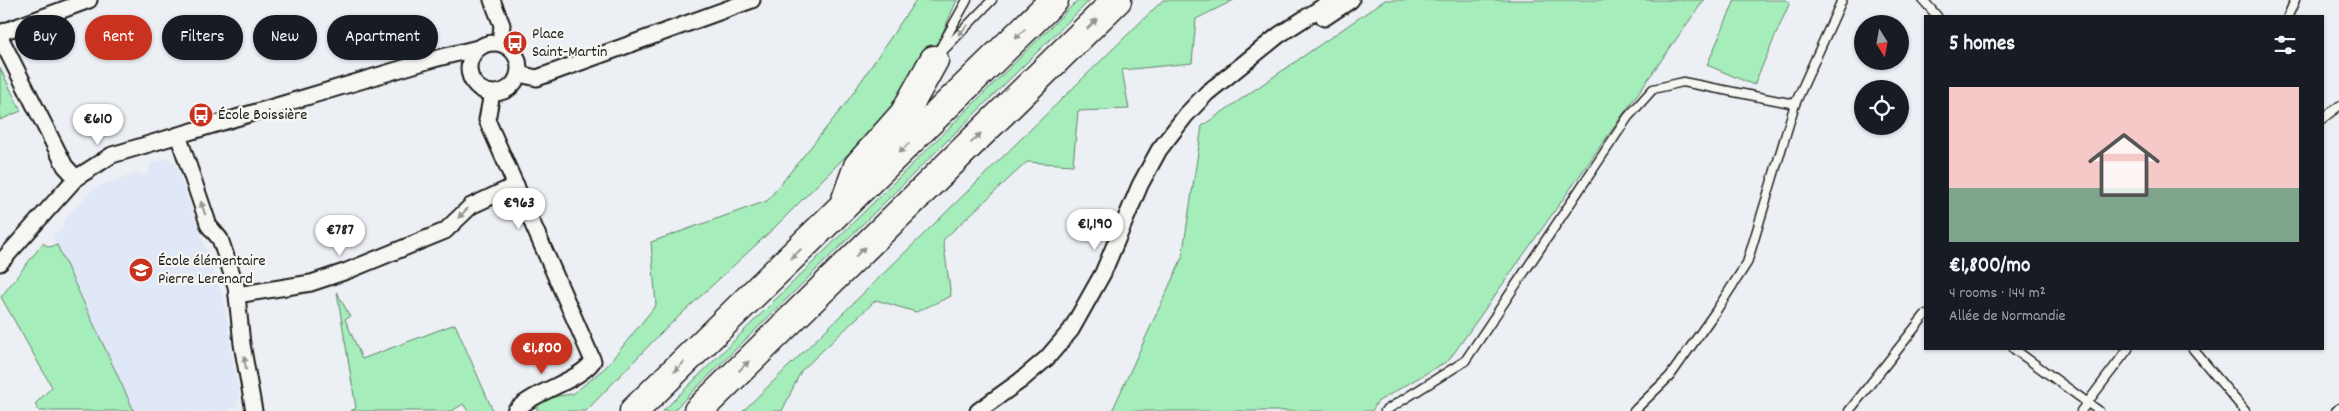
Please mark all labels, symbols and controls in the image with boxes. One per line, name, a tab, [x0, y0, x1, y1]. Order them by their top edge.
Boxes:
chip: Buy	[15, 15, 75, 60]
chip: Rent	[85, 15, 152, 60]
chip: Filters	[162, 15, 243, 60]
chip: New	[253, 15, 317, 60]
chip: Apartment	[327, 15, 438, 60]
north arrow	[1854, 15, 1909, 70]
map controls	[1854, 15, 1909, 135]
one-way arrow	[1086, 18, 1098, 30]
place label: Place Saint-Martin	[532, 23, 607, 64]
one-way arrow	[957, 24, 969, 36]
one-way arrow	[1014, 28, 1026, 40]
bus stop icon: Place Saint-Martin	[502, 30, 528, 56]
text: 5 homes	[1949, 30, 2015, 60]
icon: filters	[2271, 31, 2299, 59]
button: locate	[1854, 80, 1909, 135]
bus stop icon: École Boissière	[188, 102, 214, 128]
pin: €610	[68, 104, 128, 146]
place label: École Boissière	[218, 104, 307, 127]
text: €610	[84, 108, 113, 131]
icon: home	[2079, 120, 2169, 210]
one-way arrow	[970, 132, 982, 144]
one-way arrow	[898, 142, 910, 154]
pin: €963	[489, 188, 549, 230]
text: €963	[503, 192, 535, 215]
one-way arrow	[199, 201, 207, 216]
one-way arrow	[457, 207, 469, 219]
pin: €1,190	[1054, 208, 1136, 251]
text: €1,190	[1077, 213, 1113, 236]
pin: €787	[310, 214, 370, 257]
text: €787	[326, 219, 354, 242]
one-way arrow	[854, 246, 866, 258]
one-way arrow	[790, 248, 802, 260]
place label: École élémentaire Pierre Lerenard	[158, 250, 266, 291]
text: €1,800/mo	[1949, 252, 2030, 282]
school or university icon: École élémentaire Pierre Lerenard	[128, 257, 154, 283]
text: 4 rooms · 144 m²	[1949, 282, 2045, 305]
text: Allée de Normandie	[1949, 305, 2065, 328]
pin: €1,800	[501, 332, 583, 375]
text: €1,800	[522, 337, 562, 360]
one-way arrow	[240, 355, 248, 371]
one-way arrow	[738, 360, 750, 372]
one-way arrow	[674, 361, 686, 373]

